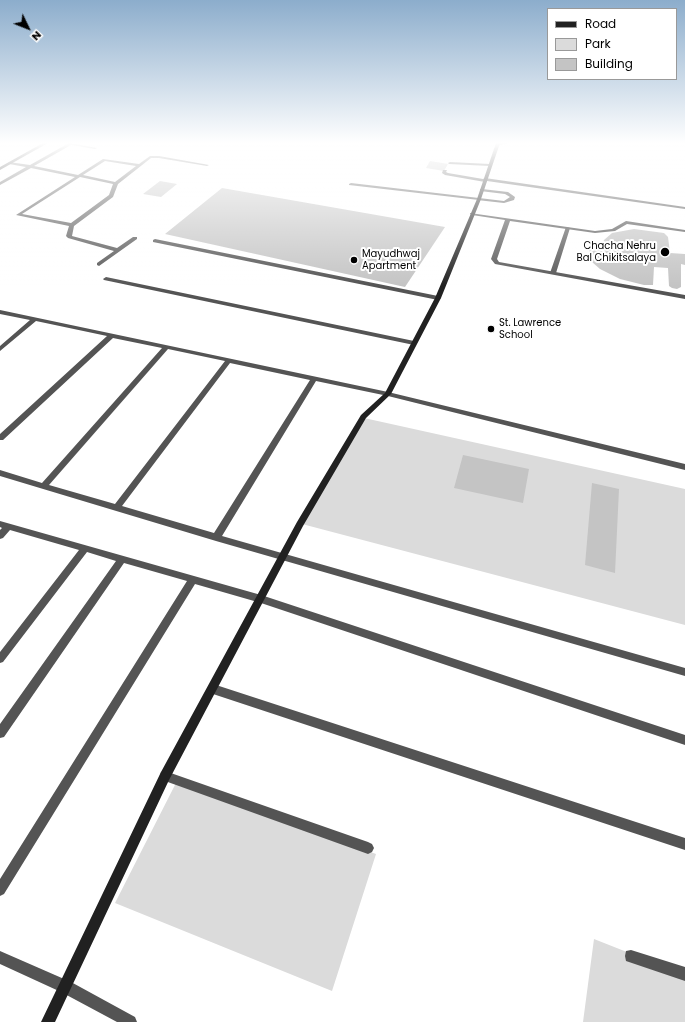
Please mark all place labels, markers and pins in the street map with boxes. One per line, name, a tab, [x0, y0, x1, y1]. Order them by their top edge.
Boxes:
place label: Chacha Nehru Bal Chikitsalaya	[577, 240, 656, 264]
marker: Chacha Nehru Bal Chikitsalaya	[659, 246, 671, 258]
place label: Mayudhwaj Apartment	[362, 248, 420, 272]
marker: Mayudhwaj Apartment	[349, 255, 359, 265]
place label: St. Lawrence School	[499, 317, 561, 340]
marker: St. Lawrence School	[486, 324, 496, 334]

